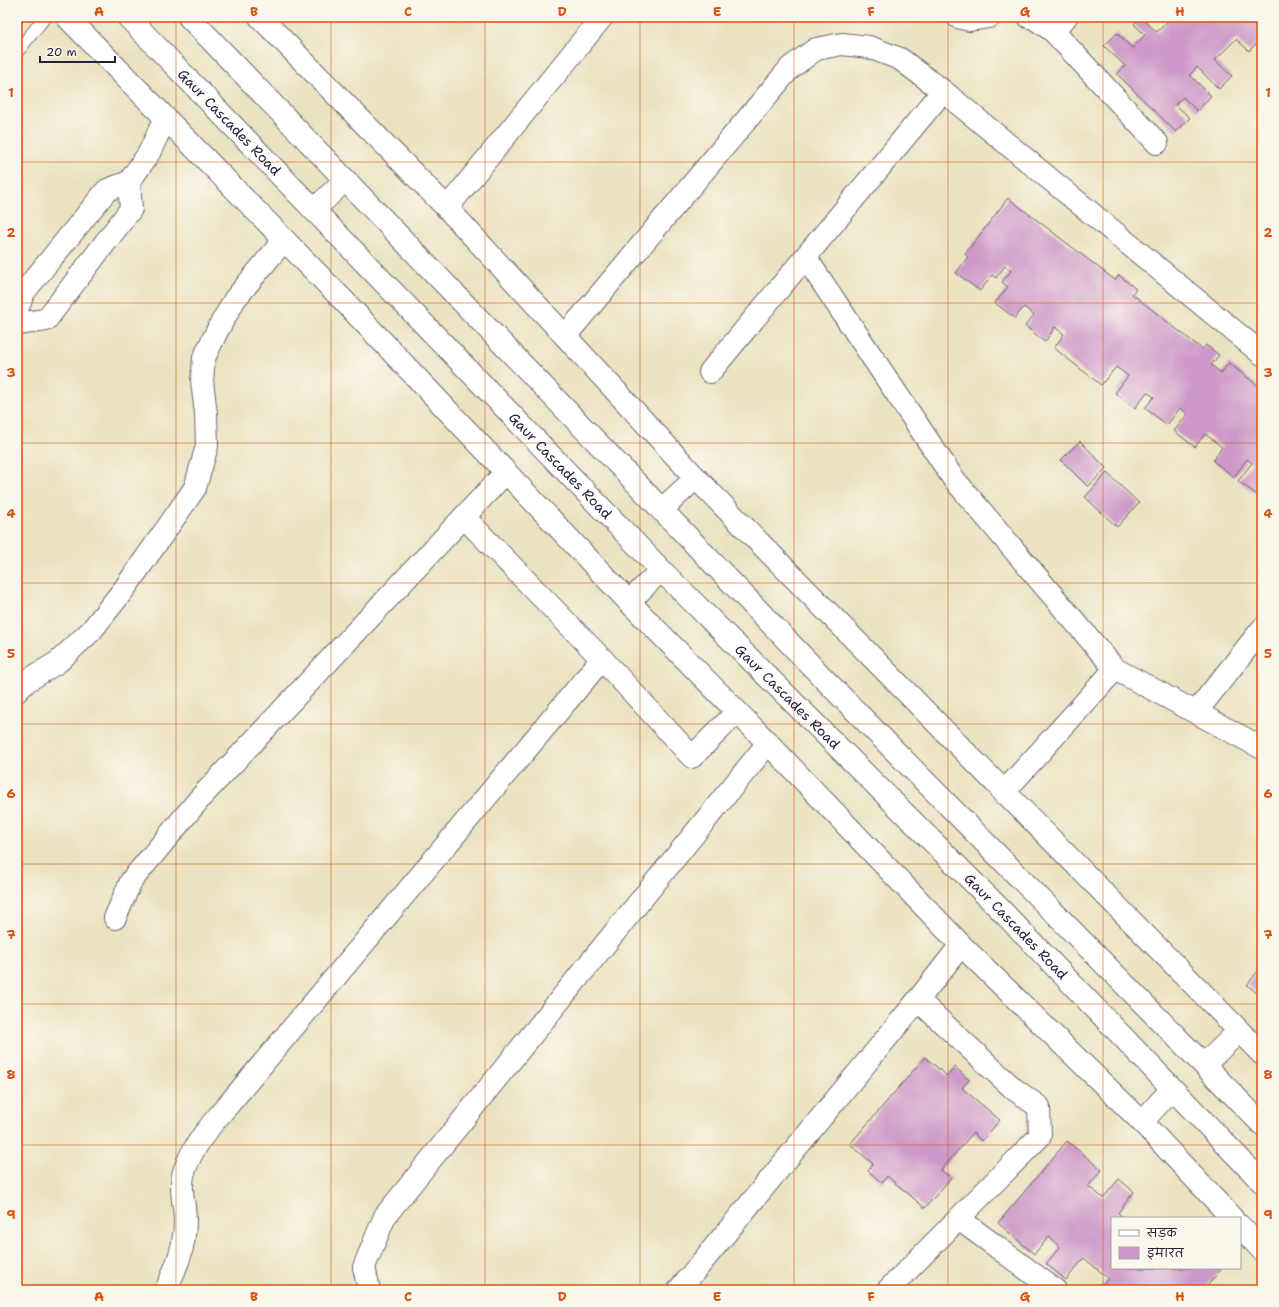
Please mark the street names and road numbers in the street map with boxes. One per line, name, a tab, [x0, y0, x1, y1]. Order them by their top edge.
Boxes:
street label: Gaur Cascades Road	[174, 65, 285, 179]
street label: Gaur Cascades Road	[505, 408, 616, 523]
street label: Gaur Cascades Road	[731, 640, 844, 753]
street label: Gaur Cascades Road	[960, 869, 1072, 983]

